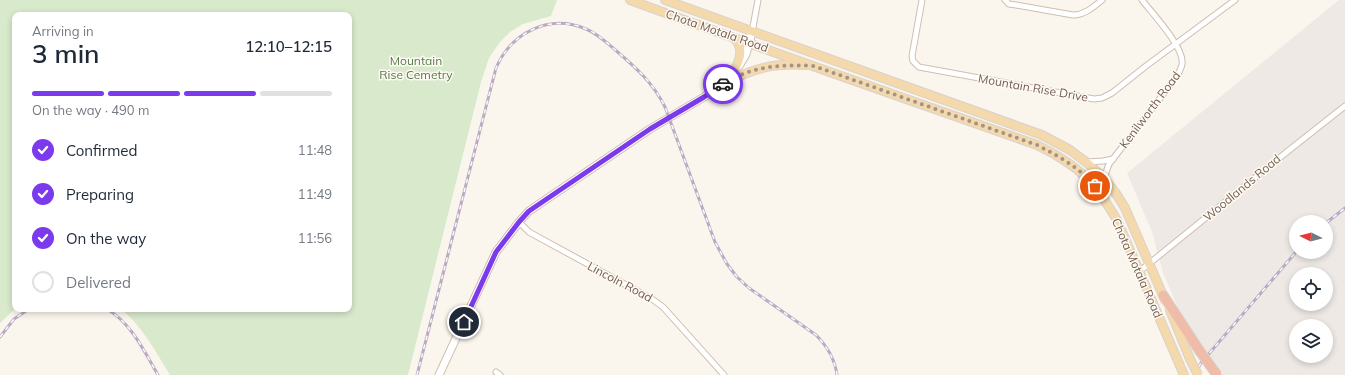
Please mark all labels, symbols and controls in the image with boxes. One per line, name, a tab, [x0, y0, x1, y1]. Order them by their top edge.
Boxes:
street label: Chota Motala Road	[664, 6, 771, 55]
text: Arriving in	[32, 23, 94, 39]
text: 3 min	[32, 37, 100, 70]
text: 12:10–12:15	[245, 37, 332, 56]
park label: Mountain Rise Cemetry	[379, 53, 453, 82]
courier	[703, 64, 743, 104]
street label: Kenilworth Road	[1116, 68, 1183, 151]
street label: Mountain Rise Drive	[977, 70, 1089, 105]
icon: car	[712, 73, 734, 95]
text: On the way · 490 m	[32, 102, 149, 118]
icon: check	[32, 139, 54, 161]
text: Confirmed	[66, 141, 137, 160]
text: 11:48	[298, 142, 332, 158]
street label: Woodlands Road	[1200, 151, 1283, 224]
pin	[1078, 169, 1112, 203]
icon: bag	[1084, 175, 1106, 197]
icon: check	[32, 183, 54, 205]
text: Preparing	[66, 185, 134, 204]
text: 11:49	[298, 186, 332, 202]
north arrow	[1289, 215, 1333, 259]
map controls	[1289, 215, 1333, 363]
street label: Chota Motala Road	[1109, 216, 1166, 320]
icon: check	[32, 227, 54, 249]
text: On the way	[66, 229, 146, 248]
text: 11:56	[298, 230, 332, 246]
street label: Lincoln Road	[585, 258, 655, 305]
button: locate	[1289, 267, 1333, 311]
text: Delivered	[66, 273, 131, 292]
pin	[447, 305, 481, 339]
icon: home	[453, 311, 475, 333]
button: layers	[1289, 319, 1333, 363]

